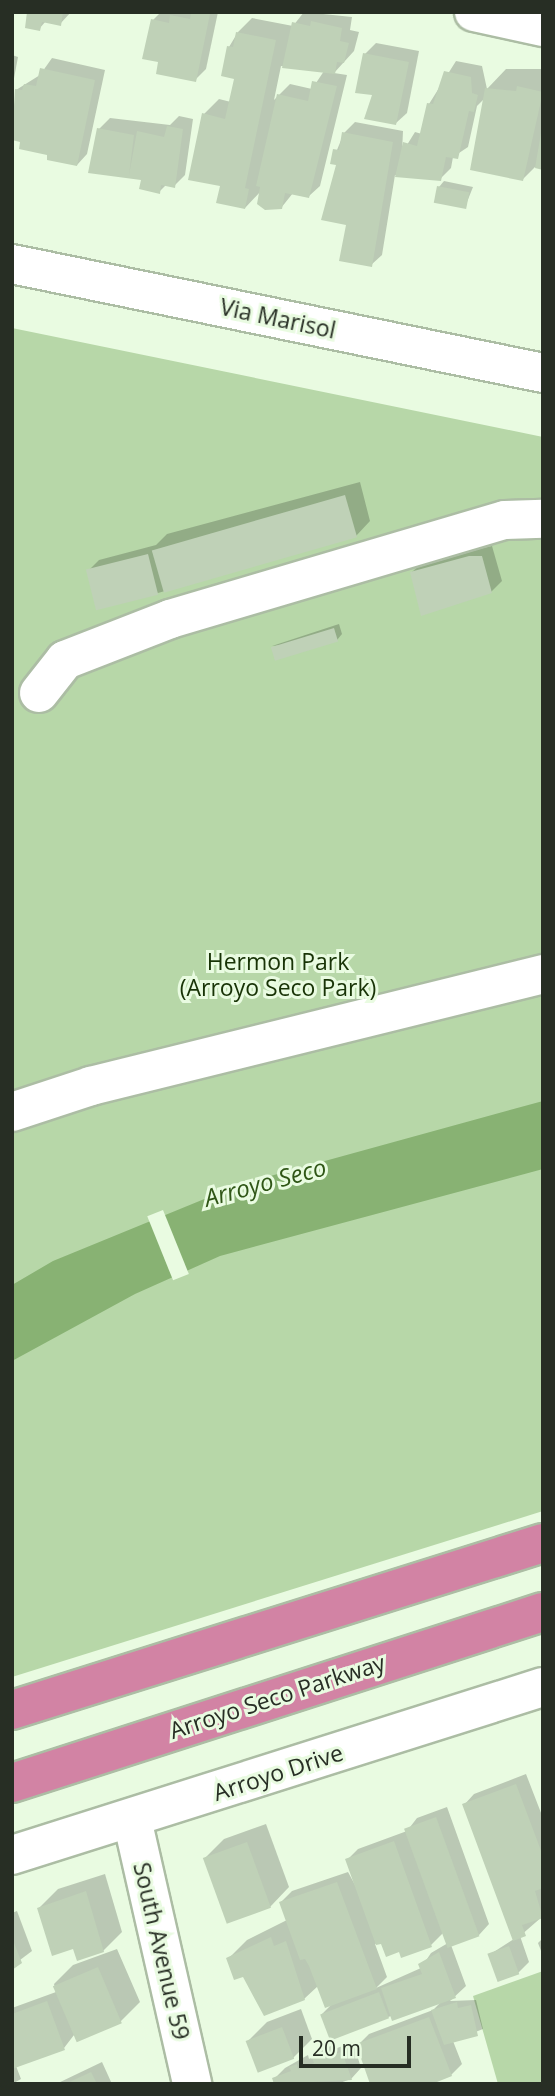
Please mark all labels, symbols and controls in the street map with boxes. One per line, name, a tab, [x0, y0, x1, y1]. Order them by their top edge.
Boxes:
street label: Via Marisol	[218, 292, 338, 344]
park label: Hermon Park (Arroyo Seco Park)	[180, 947, 376, 1001]
water label: Arroyo Seco	[201, 1152, 329, 1212]
street label: Arroyo Seco Parkway	[166, 1648, 388, 1744]
street label: Arroyo Drive	[210, 1738, 346, 1806]
street label: South Avenue 59	[128, 1860, 196, 2042]
scale bar	[303, 2022, 415, 2066]
text: 20 m	[312, 2034, 361, 2062]

